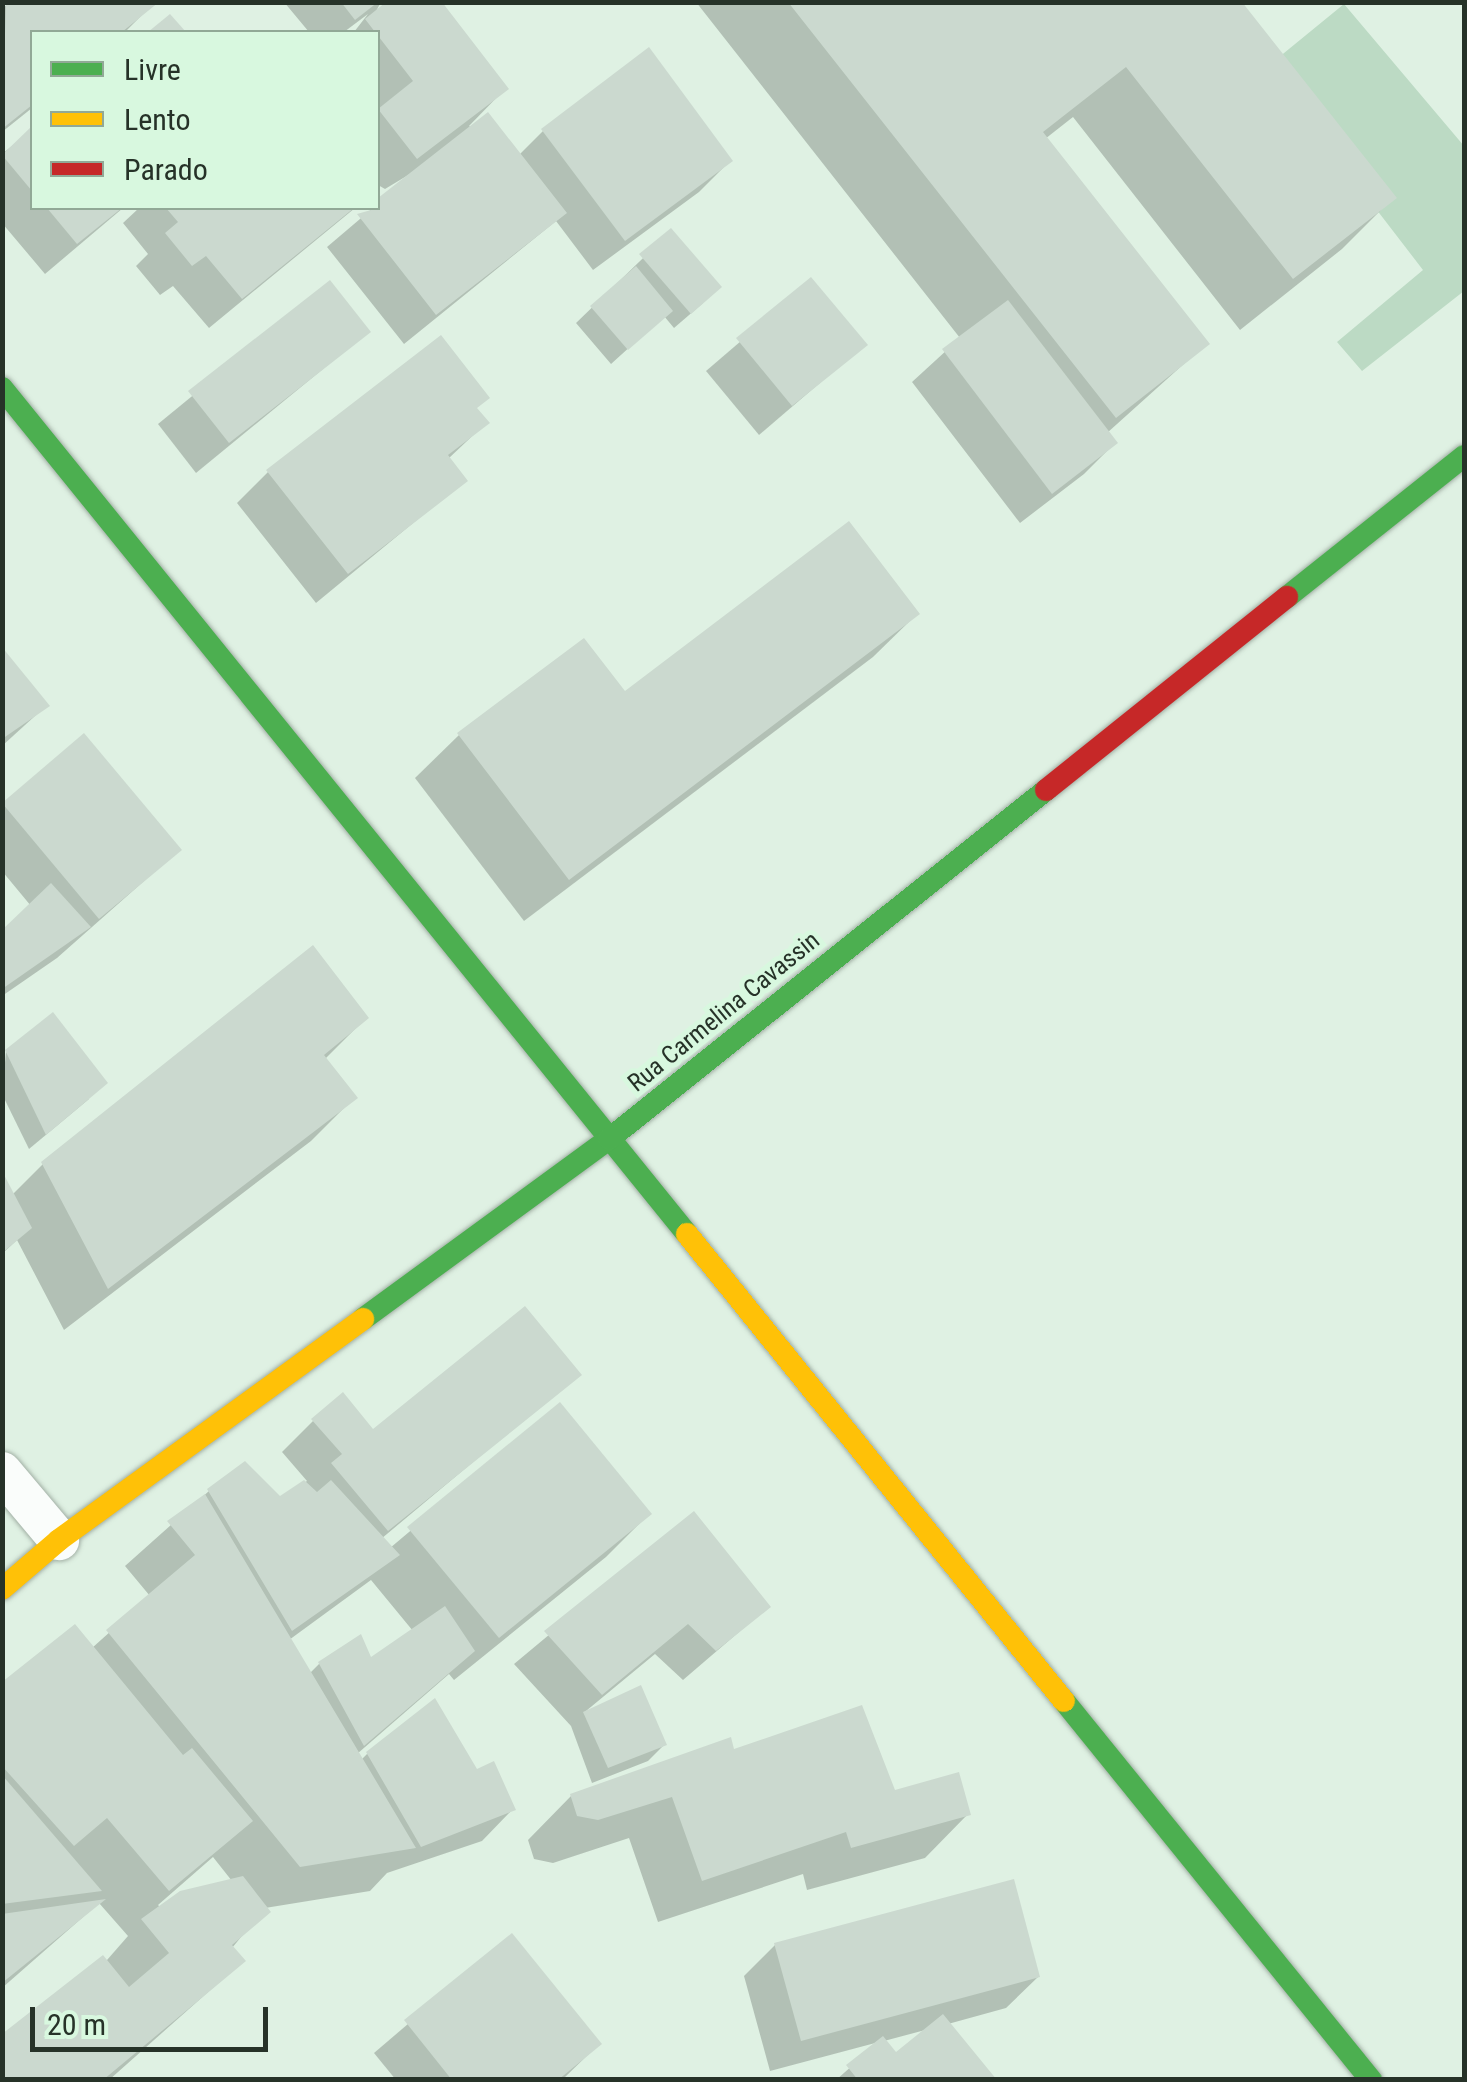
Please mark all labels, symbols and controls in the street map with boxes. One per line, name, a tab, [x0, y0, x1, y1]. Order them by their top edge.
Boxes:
legend	[30, 30, 380, 210]
text: Livre	[124, 52, 181, 87]
text: Lento	[124, 102, 191, 137]
text: Parado	[124, 152, 208, 187]
street label: Rua Carmelina Cavassin	[622, 926, 826, 1098]
scale bar	[35, 1987, 272, 2049]
text: 20 m	[47, 2007, 106, 2042]

